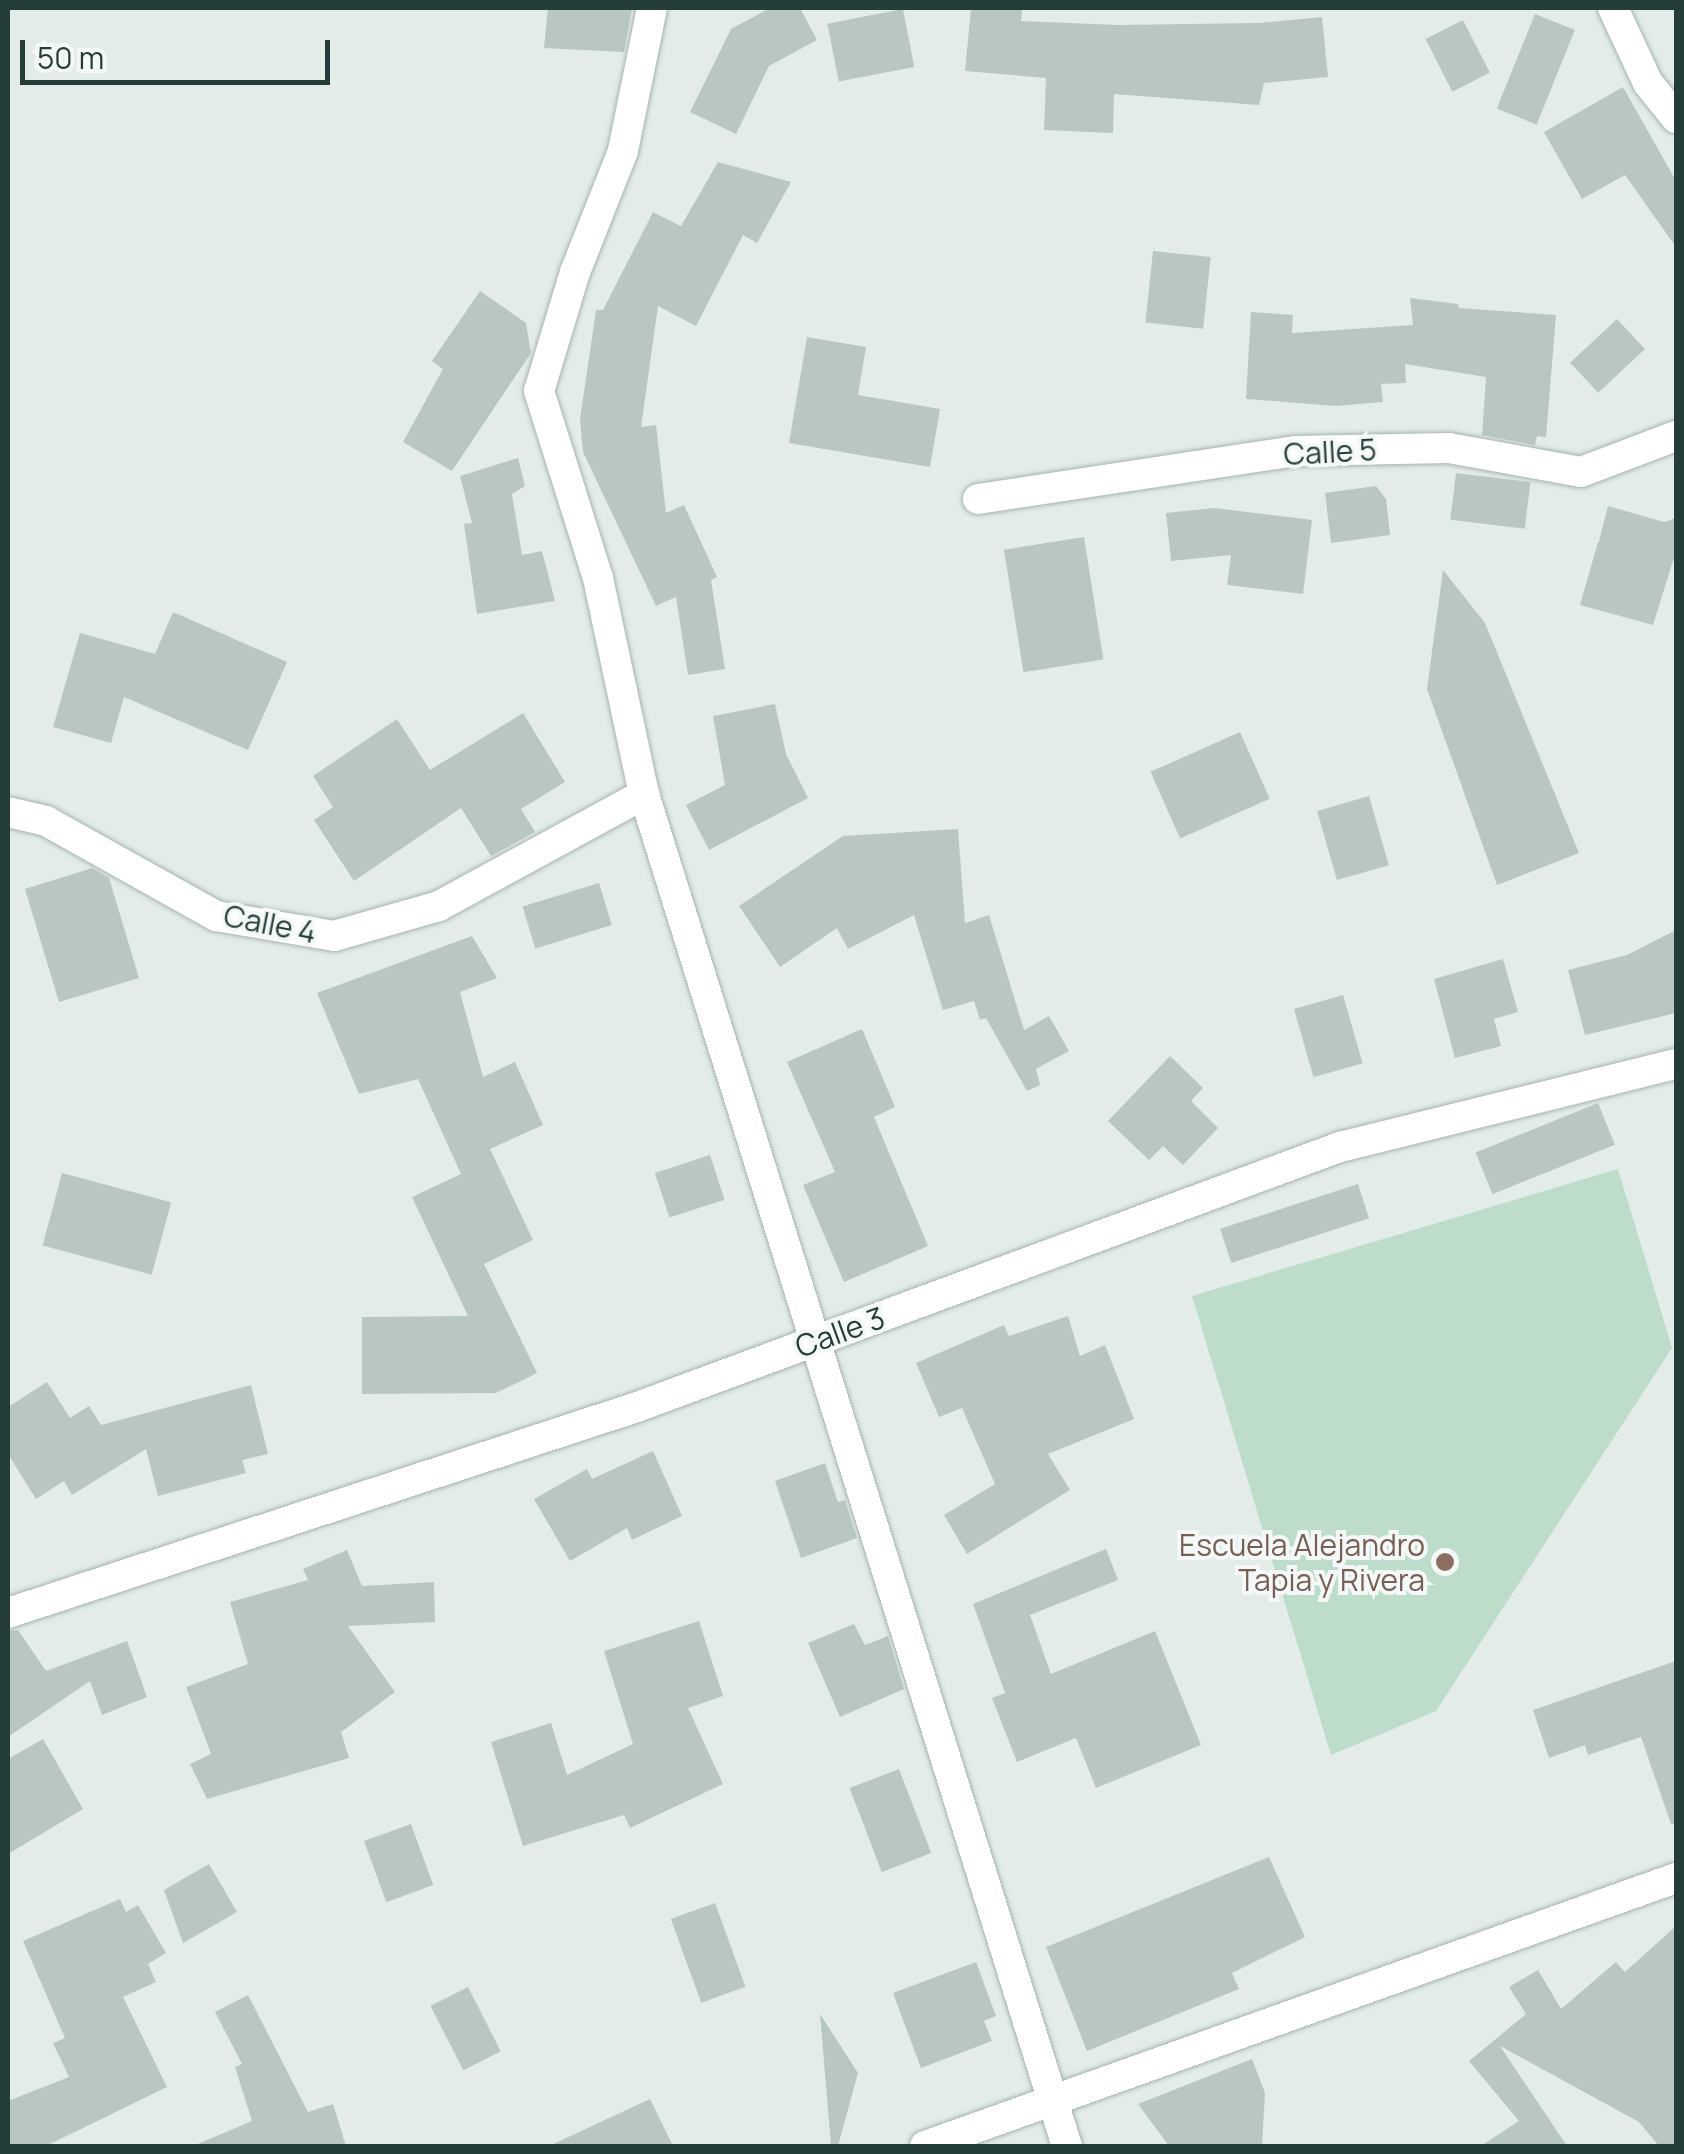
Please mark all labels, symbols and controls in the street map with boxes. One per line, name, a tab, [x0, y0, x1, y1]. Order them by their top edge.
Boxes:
scale bar	[25, 20, 335, 82]
text: 50 m	[37, 37, 104, 78]
street label: Calle 5	[1283, 432, 1377, 472]
street label: Calle 4	[221, 897, 319, 951]
street label: Calle 3	[790, 1299, 890, 1365]
place label: Escuela Alejandro Tapia y Rivera	[1179, 1527, 1425, 1598]
marker: Escuela Alejandro Tapia y Rivera	[1434, 1551, 1456, 1573]

